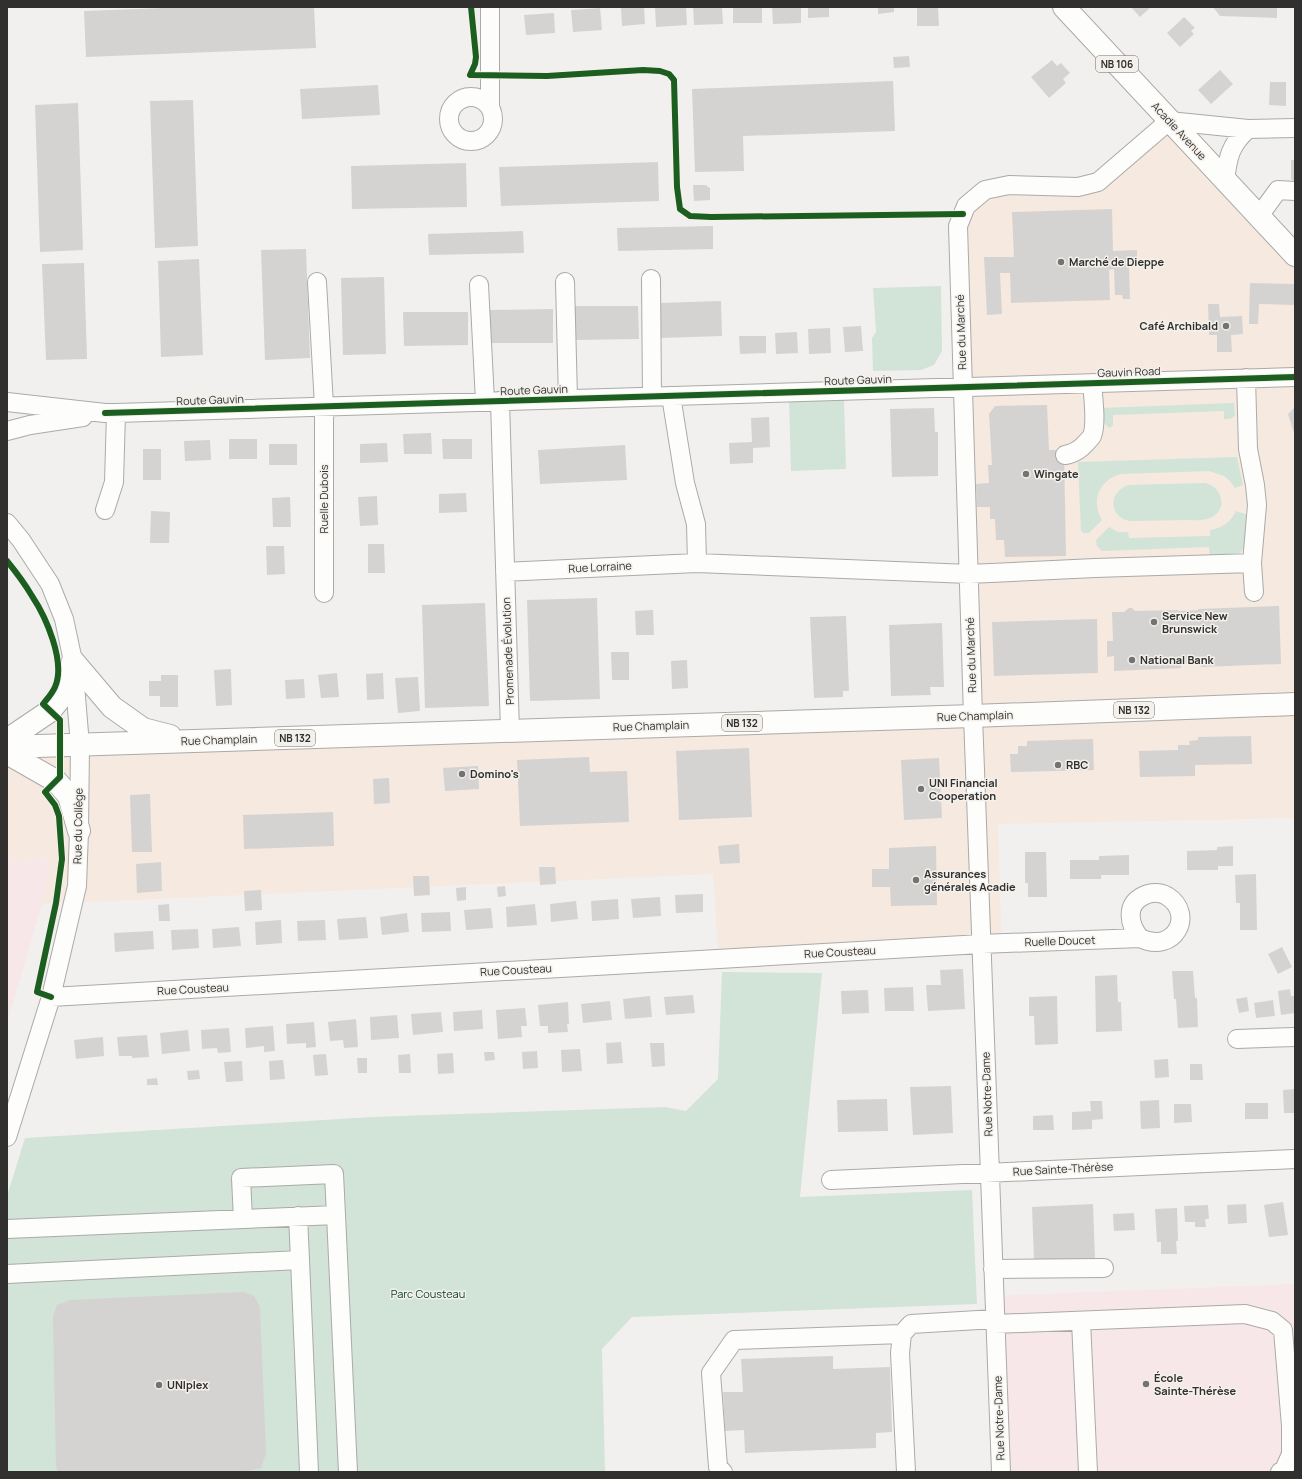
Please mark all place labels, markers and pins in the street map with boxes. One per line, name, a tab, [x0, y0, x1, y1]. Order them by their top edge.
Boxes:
place label: Marché de Dieppe	[1069, 254, 1164, 269]
marker: Marché de Dieppe	[1056, 257, 1066, 267]
place label: Café Archibald	[1140, 318, 1218, 333]
marker: Café Archibald	[1221, 321, 1231, 331]
place label: Wingate	[1034, 466, 1079, 481]
marker: Wingate	[1021, 469, 1031, 479]
place label: Service New Brunswick	[1162, 608, 1228, 636]
marker: Service New Brunswick	[1149, 617, 1159, 627]
place label: National Bank	[1140, 652, 1215, 667]
marker: National Bank	[1127, 655, 1137, 665]
place label: RBC	[1066, 757, 1088, 772]
marker: RBC	[1053, 760, 1063, 770]
place label: Domino's	[470, 766, 519, 781]
marker: Domino's	[457, 769, 467, 779]
place label: UNI Financial Cooperation	[929, 775, 998, 803]
marker: UNI Financial Cooperation	[916, 784, 926, 794]
place label: Assurances générales Acadie	[924, 866, 1016, 894]
marker: Assurances générales Acadie	[911, 875, 921, 885]
place label: École Sainte-Thérèse	[1154, 1370, 1236, 1398]
place label: UNIplex	[167, 1377, 208, 1392]
marker: École Sainte-Thérèse	[1141, 1379, 1151, 1389]
marker: UNIplex	[154, 1380, 164, 1390]

